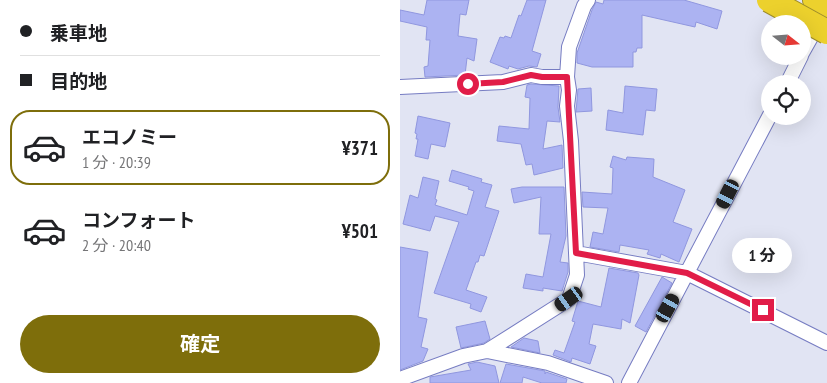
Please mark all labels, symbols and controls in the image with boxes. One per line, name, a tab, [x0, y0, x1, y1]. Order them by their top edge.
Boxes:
north arrow	[761, 15, 811, 65]
map controls	[761, 15, 811, 125]
text: 乗車地	[50, 21, 107, 45]
text: 目的地	[50, 69, 107, 93]
route start	[457, 73, 479, 95]
button: locate	[761, 75, 811, 125]
icon: car	[22, 125, 67, 170]
text: エコノミー	[82, 125, 177, 149]
text: ¥371	[342, 136, 378, 160]
text: 1 分 · 20:39	[82, 152, 151, 172]
car	[714, 177, 741, 211]
icon: car	[22, 208, 67, 253]
text: コンフォート	[82, 208, 195, 232]
text: ¥501	[342, 219, 378, 243]
text: 2 分 · 20:40	[82, 235, 151, 255]
callout: 1 分	[733, 238, 793, 272]
text: 1 分	[749, 245, 775, 265]
car	[552, 284, 585, 314]
car	[654, 291, 681, 325]
route end	[752, 299, 774, 321]
button: 確定	[20, 315, 380, 373]

